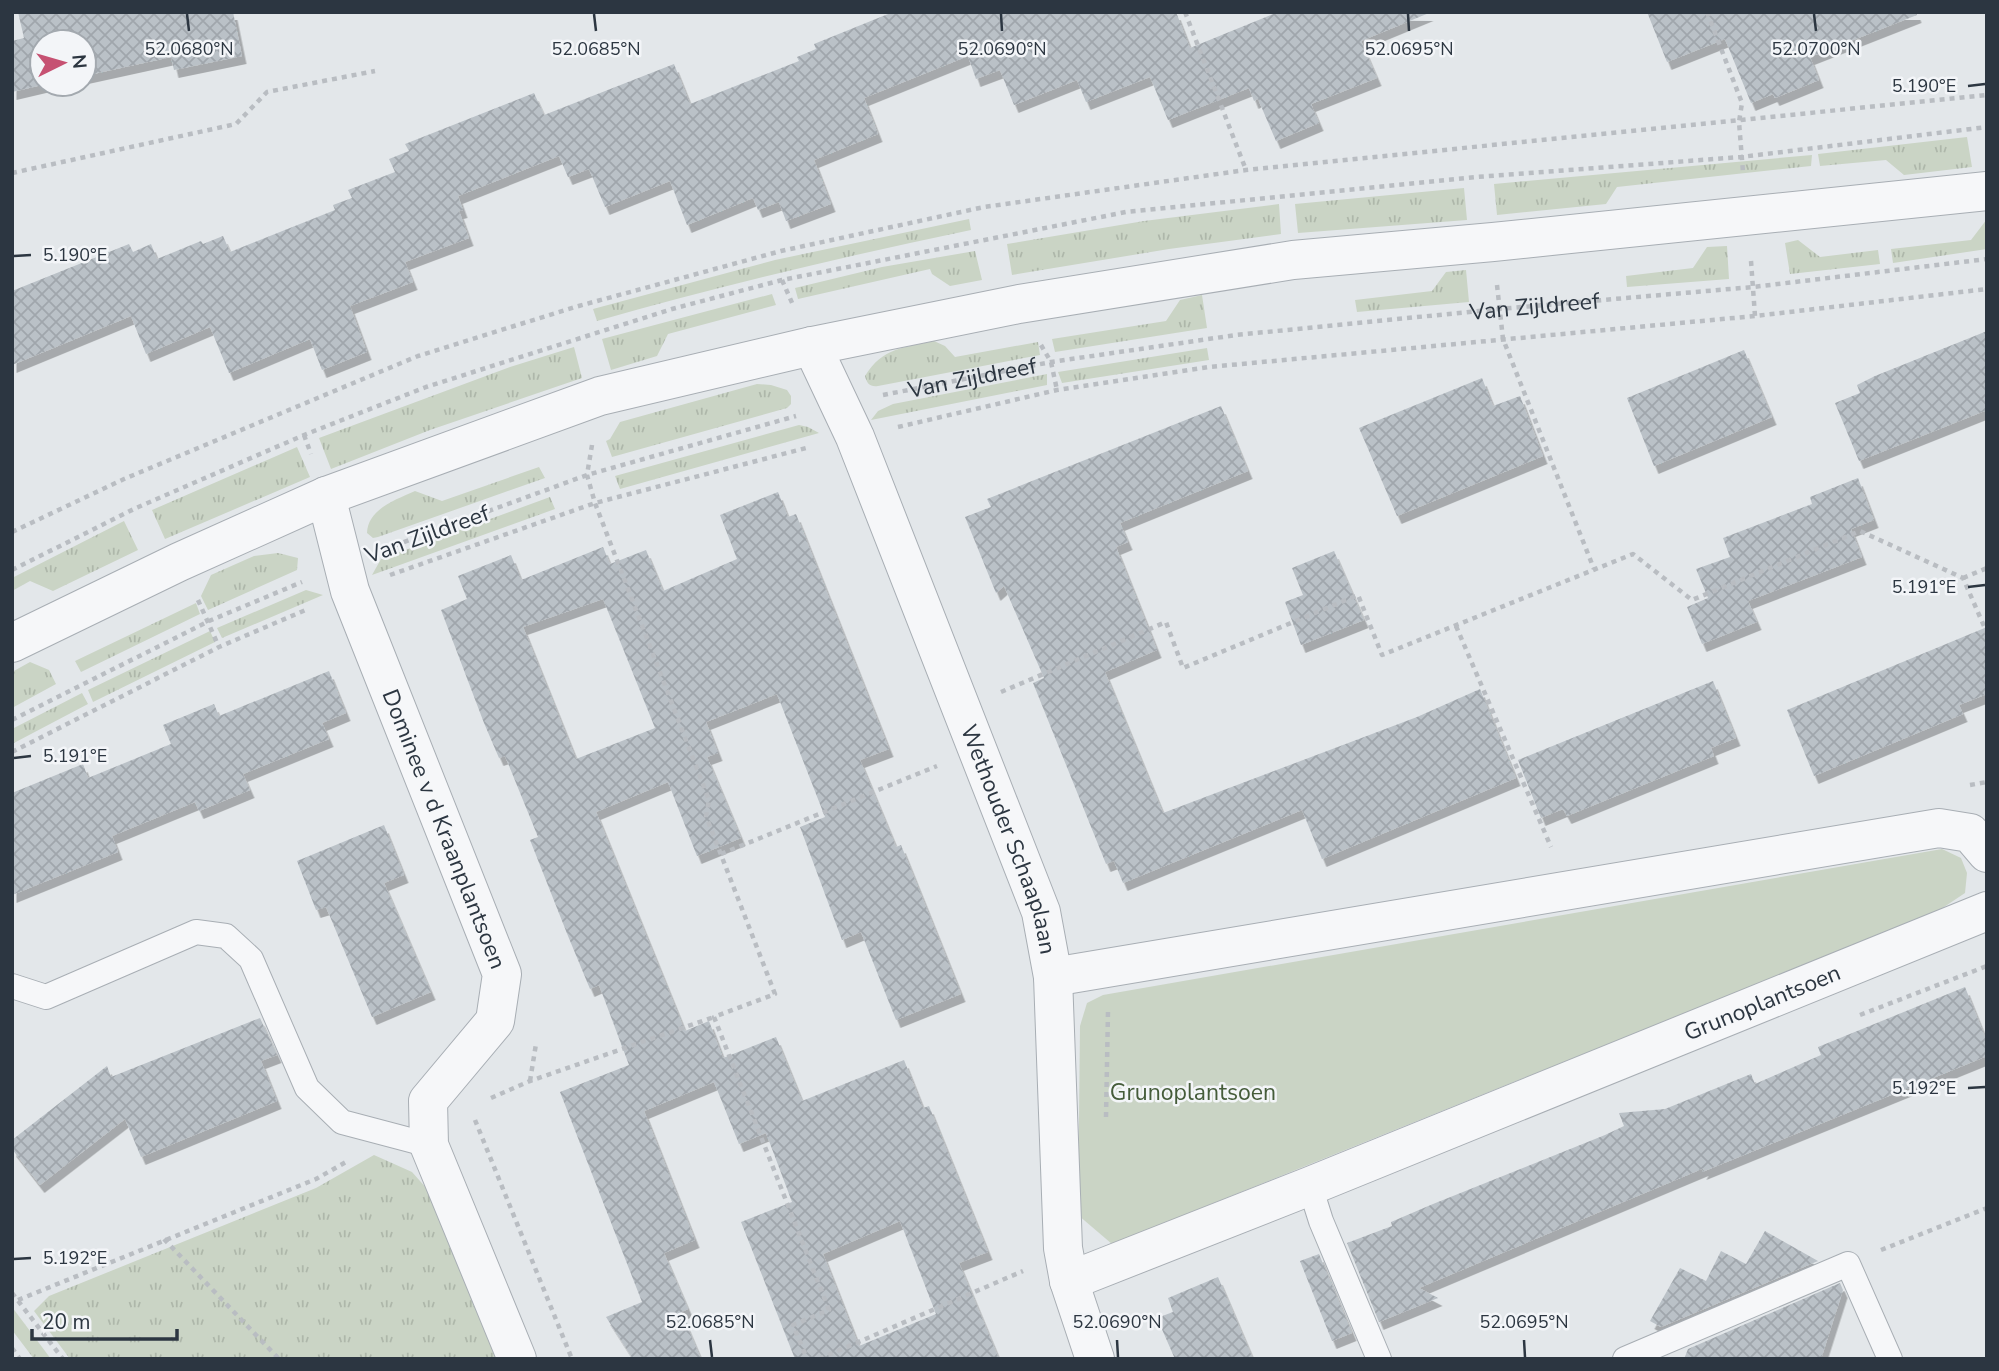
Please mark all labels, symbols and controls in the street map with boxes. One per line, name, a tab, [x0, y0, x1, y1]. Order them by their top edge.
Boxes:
north arrow	[28, 28, 98, 98]
text: 52.0680°N	[145, 37, 233, 61]
text: 52.0685°N	[552, 37, 640, 61]
text: 52.0690°N	[958, 37, 1046, 61]
text: 52.0695°N	[1365, 37, 1453, 61]
text: 52.0700°N	[1772, 37, 1860, 61]
text: N	[65, 53, 93, 70]
text: 5.190°E	[1892, 74, 1956, 98]
text: 5.190°E	[43, 243, 107, 267]
street label: Van Zijldreef	[1467, 285, 1601, 328]
street label: Van Zijldreef	[904, 350, 1040, 406]
street label: Van Zijldreef	[360, 498, 494, 572]
text: 5.191°E	[1892, 575, 1956, 599]
street label: Dominee v d Kraanplantsoen	[375, 685, 513, 973]
street label: Wethouder Schaaplaan	[953, 720, 1064, 957]
text: 5.191°E	[43, 744, 107, 768]
street label: Grunoplantsoen	[1679, 957, 1845, 1049]
text: 5.192°E	[1892, 1076, 1956, 1100]
park label: Grunoplantsoen	[1110, 1077, 1276, 1108]
text: 5.192°E	[43, 1246, 107, 1270]
scale bar	[32, 1298, 177, 1342]
text: 20 m	[42, 1308, 91, 1336]
text: 52.0685°N	[666, 1310, 754, 1334]
text: 52.0690°N	[1073, 1310, 1161, 1334]
text: 52.0695°N	[1480, 1310, 1568, 1334]

